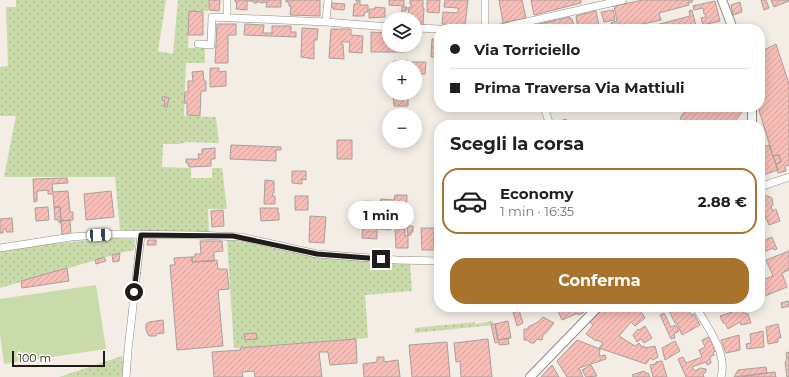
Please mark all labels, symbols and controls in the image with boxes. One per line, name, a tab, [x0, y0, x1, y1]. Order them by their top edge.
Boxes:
map controls	[382, 12, 422, 148]
button: layers	[382, 12, 422, 52]
text: Via Torriciello	[474, 40, 580, 59]
button: +	[382, 60, 422, 100]
text: Prima Traversa Via Mattiuli	[474, 78, 685, 97]
button: −	[382, 108, 422, 148]
text: Scegli la corsa	[450, 133, 584, 155]
icon: car	[452, 183, 488, 219]
text: Economy	[500, 184, 573, 203]
text: 2.88 €	[698, 192, 747, 211]
callout: 1 min	[348, 201, 414, 229]
text: 1 min · 16:35	[500, 203, 574, 219]
text: 1 min	[363, 207, 399, 223]
car	[87, 228, 111, 242]
route end	[372, 250, 390, 268]
button: Conferma	[450, 258, 749, 304]
route start	[125, 283, 143, 301]
scale bar	[12, 349, 105, 368]
text: 100 m	[18, 351, 51, 365]

